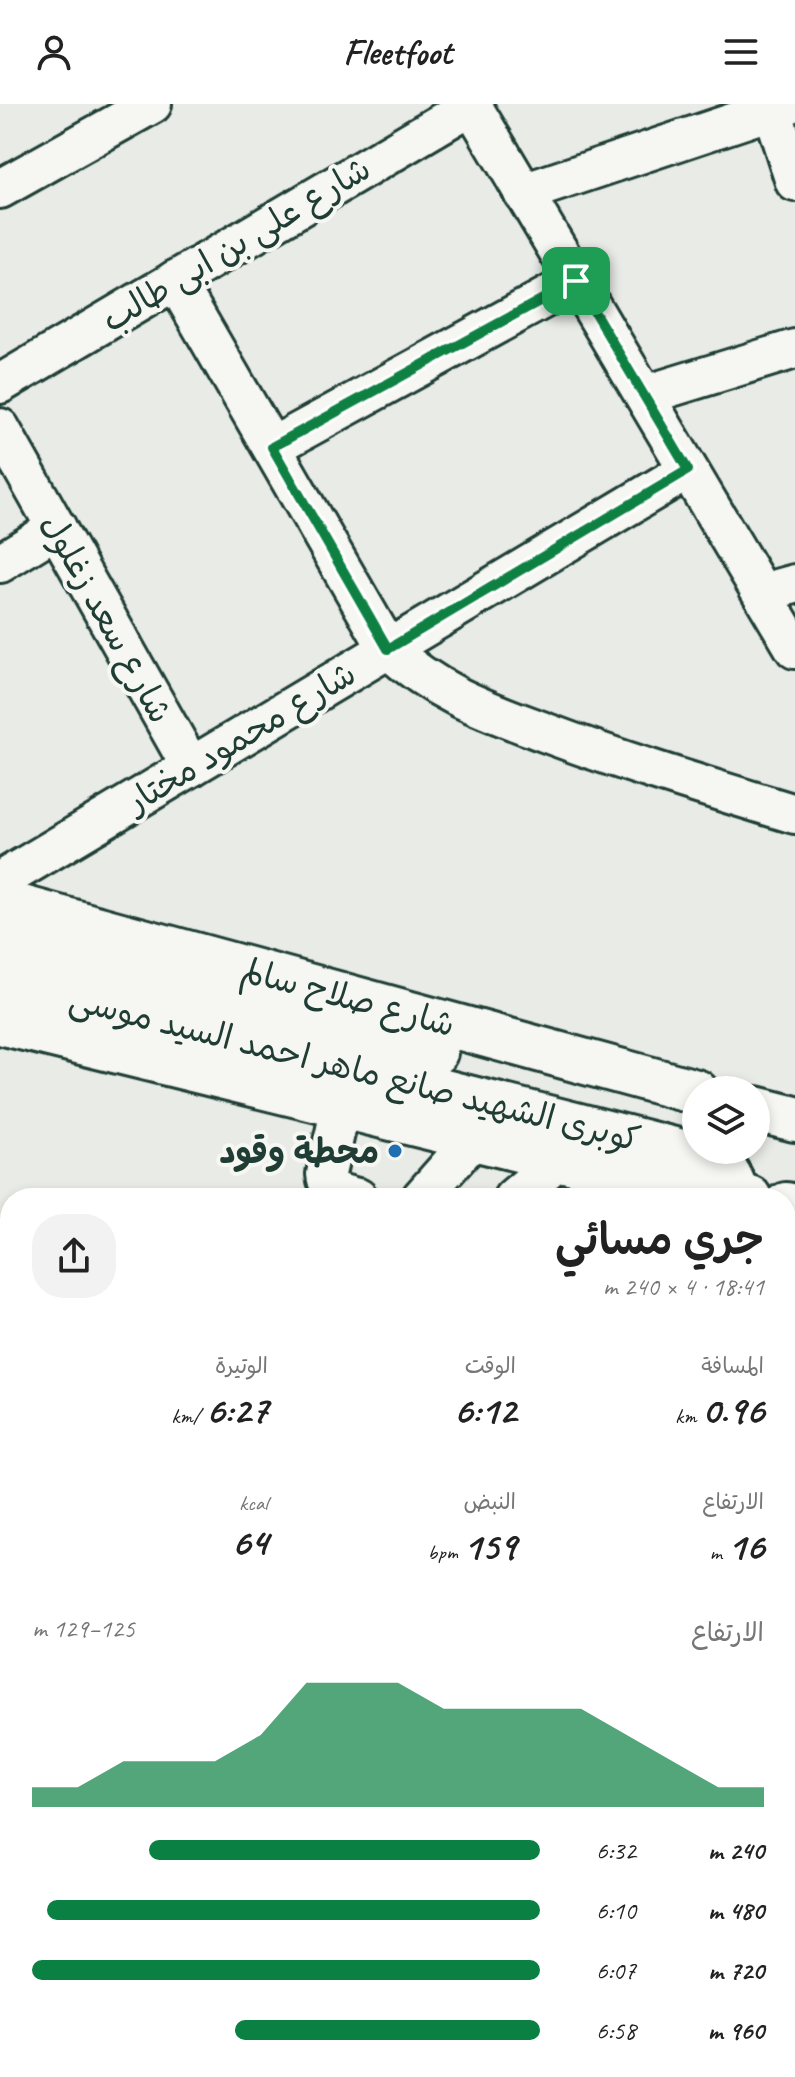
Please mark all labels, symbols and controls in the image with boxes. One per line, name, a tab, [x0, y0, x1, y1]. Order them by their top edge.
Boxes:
text: Fleetfoot	[343, 29, 452, 75]
icon: person	[32, 30, 76, 74]
icon: menu	[719, 30, 763, 74]
street label: شارع على بن ابى طالب	[94, 147, 379, 343]
pin	[542, 247, 610, 315]
icon: arrive	[554, 259, 598, 303]
street label: شارع سعد زغلول	[30, 506, 182, 731]
street label: شارع محمود مختار	[116, 652, 365, 826]
street label: شارع صلاح سالم	[235, 948, 460, 1051]
street label: كوبرى الشهيد صانع ماهر احمد السيد موسى	[64, 977, 645, 1164]
map controls	[682, 1076, 770, 1164]
button: layers	[682, 1076, 770, 1164]
place label: محطة وقود	[219, 1130, 379, 1173]
marker: محطة وقود	[386, 1142, 404, 1160]
text: جري مسائي	[555, 1212, 764, 1267]
button: share	[32, 1214, 116, 1298]
text: 18:41 · 4 × 240 m	[603, 1270, 764, 1303]
text: الوتيرة	[215, 1352, 268, 1380]
text: الوقت	[465, 1352, 516, 1380]
text: المسافة	[701, 1352, 764, 1380]
text: 6:27	[205, 1385, 268, 1435]
text: 6:12	[453, 1385, 516, 1435]
text: 0.96	[702, 1385, 764, 1435]
text: /km	[171, 1402, 205, 1430]
text: km	[675, 1402, 702, 1430]
text: النبض	[463, 1488, 516, 1516]
text: الارتفاع	[702, 1488, 764, 1516]
text: kcal	[239, 1489, 268, 1517]
text: 64	[231, 1517, 268, 1567]
text: 159	[463, 1521, 516, 1571]
text: 16	[727, 1521, 764, 1571]
text: bpm	[428, 1538, 463, 1566]
text: m	[710, 1538, 727, 1566]
text: 125–129 m	[32, 1612, 135, 1645]
text: الارتفاع	[691, 1616, 764, 1649]
text: 6:32	[596, 1834, 636, 1867]
text: 240 m	[708, 1834, 764, 1867]
text: 6:10	[596, 1894, 636, 1927]
text: 480 m	[708, 1894, 764, 1927]
text: 6:07	[596, 1954, 636, 1987]
text: 720 m	[708, 1954, 764, 1987]
text: 6:58	[596, 2014, 636, 2047]
text: 960 m	[708, 2014, 764, 2047]

